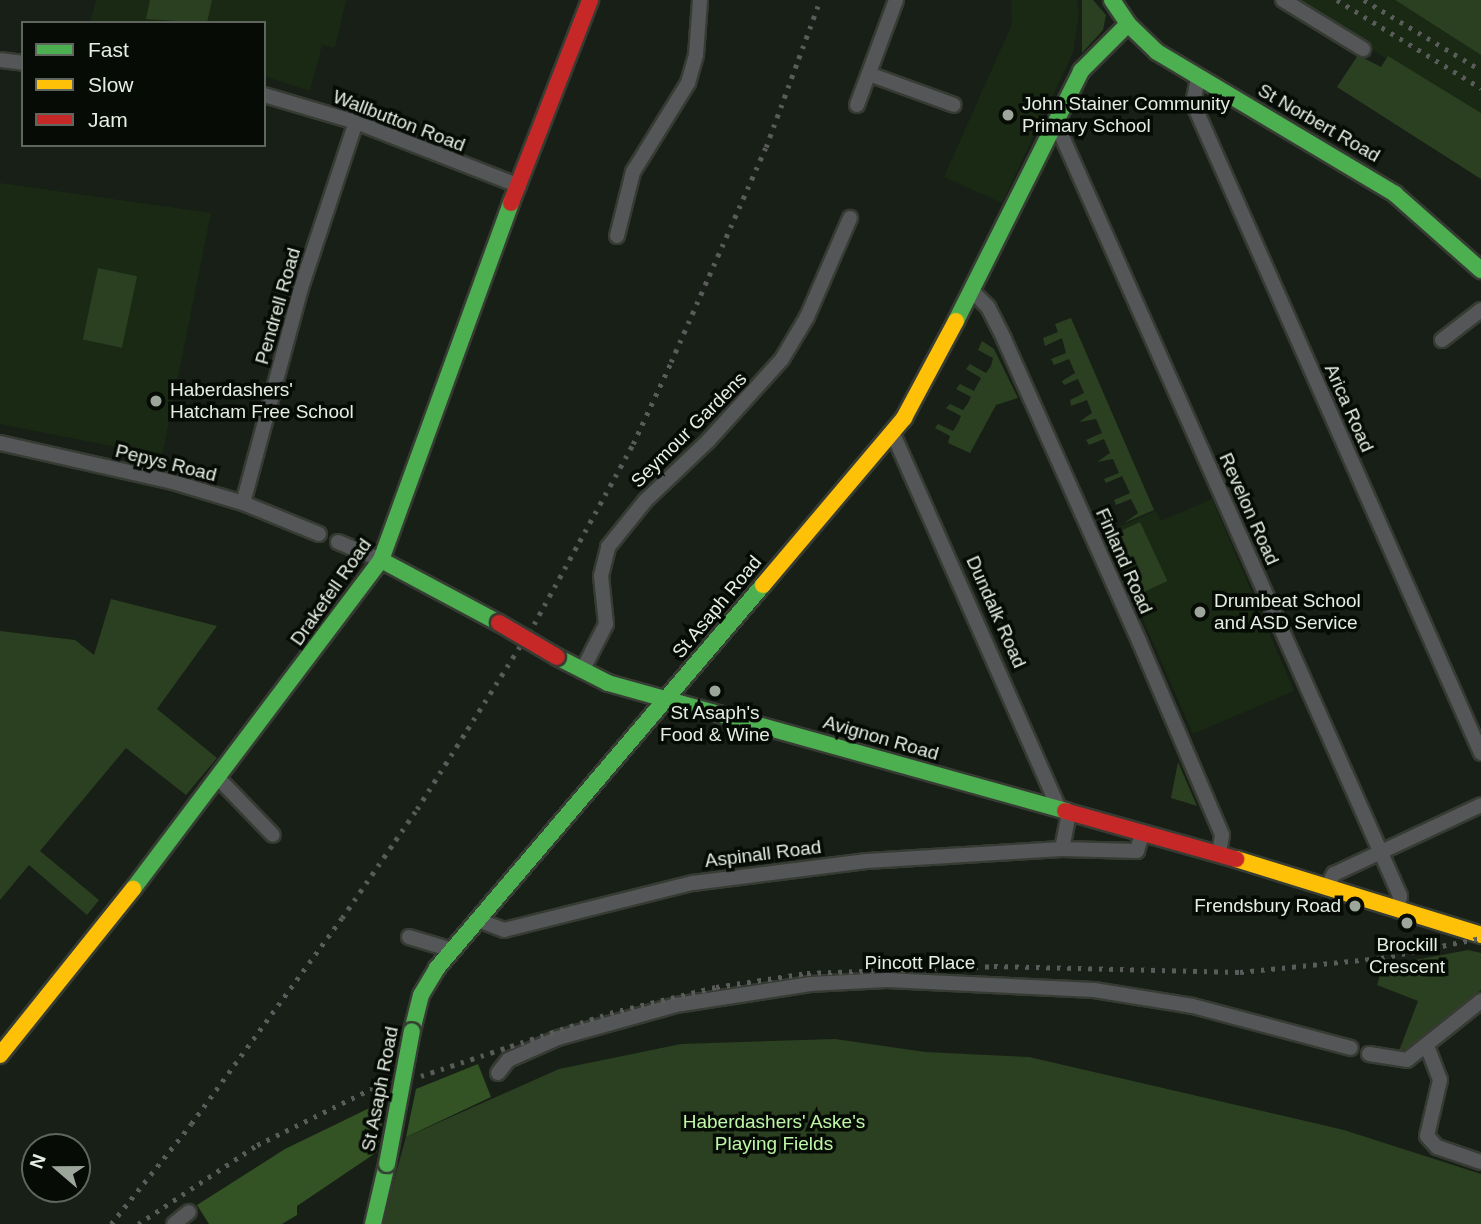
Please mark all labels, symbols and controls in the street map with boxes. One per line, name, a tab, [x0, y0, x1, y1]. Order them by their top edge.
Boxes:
legend	[21, 21, 266, 147]
text: Fast	[88, 38, 129, 61]
text: Slow	[88, 73, 134, 96]
street label: St Norbert Road	[1254, 79, 1384, 167]
street label: Wallbutton Road	[330, 85, 468, 157]
place label: John Stainer Community Primary School	[1022, 93, 1230, 137]
marker: John Stainer Community Primary School	[1000, 107, 1016, 123]
text: Jam	[88, 108, 128, 131]
street label: Pendrell Road	[250, 245, 306, 367]
street label: Arica Road	[1319, 360, 1379, 456]
street label: Seymour Gardens	[626, 367, 752, 493]
place label: Haberdashers' Hatcham Free School	[170, 379, 354, 423]
marker: Haberdashers' Hatcham Free School	[148, 393, 164, 409]
street label: Pepys Road	[113, 439, 219, 487]
street label: Revelon Road	[1214, 449, 1284, 569]
street label: Finland Road	[1091, 505, 1157, 617]
street label: Drakefell Road	[286, 534, 376, 650]
street label: St Asaph Road	[667, 551, 767, 663]
street label: Dundalk Road	[961, 552, 1031, 672]
place label: Drumbeat School and ASD Service	[1214, 590, 1361, 634]
marker: Drumbeat School and ASD Service	[1192, 604, 1208, 620]
marker: St Asaph's Food & Wine	[707, 683, 723, 699]
place label: St Asaph's Food & Wine	[660, 702, 770, 746]
street label: Avignon Road	[821, 711, 941, 765]
street label: Aspinall Road	[703, 836, 823, 872]
place label: Frendsbury Road	[1194, 895, 1341, 917]
marker: Frendsbury Road	[1347, 898, 1363, 914]
marker: Brockill Crescent	[1399, 915, 1415, 931]
place label: Brockill Crescent	[1369, 934, 1445, 978]
street label: Pincott Place	[865, 952, 975, 974]
street label: St Asaph Road	[357, 1024, 403, 1154]
park label: Haberdashers' Aske's Playing Fields	[682, 1111, 866, 1155]
north arrow	[21, 1133, 91, 1203]
text: N	[25, 1151, 50, 1171]

